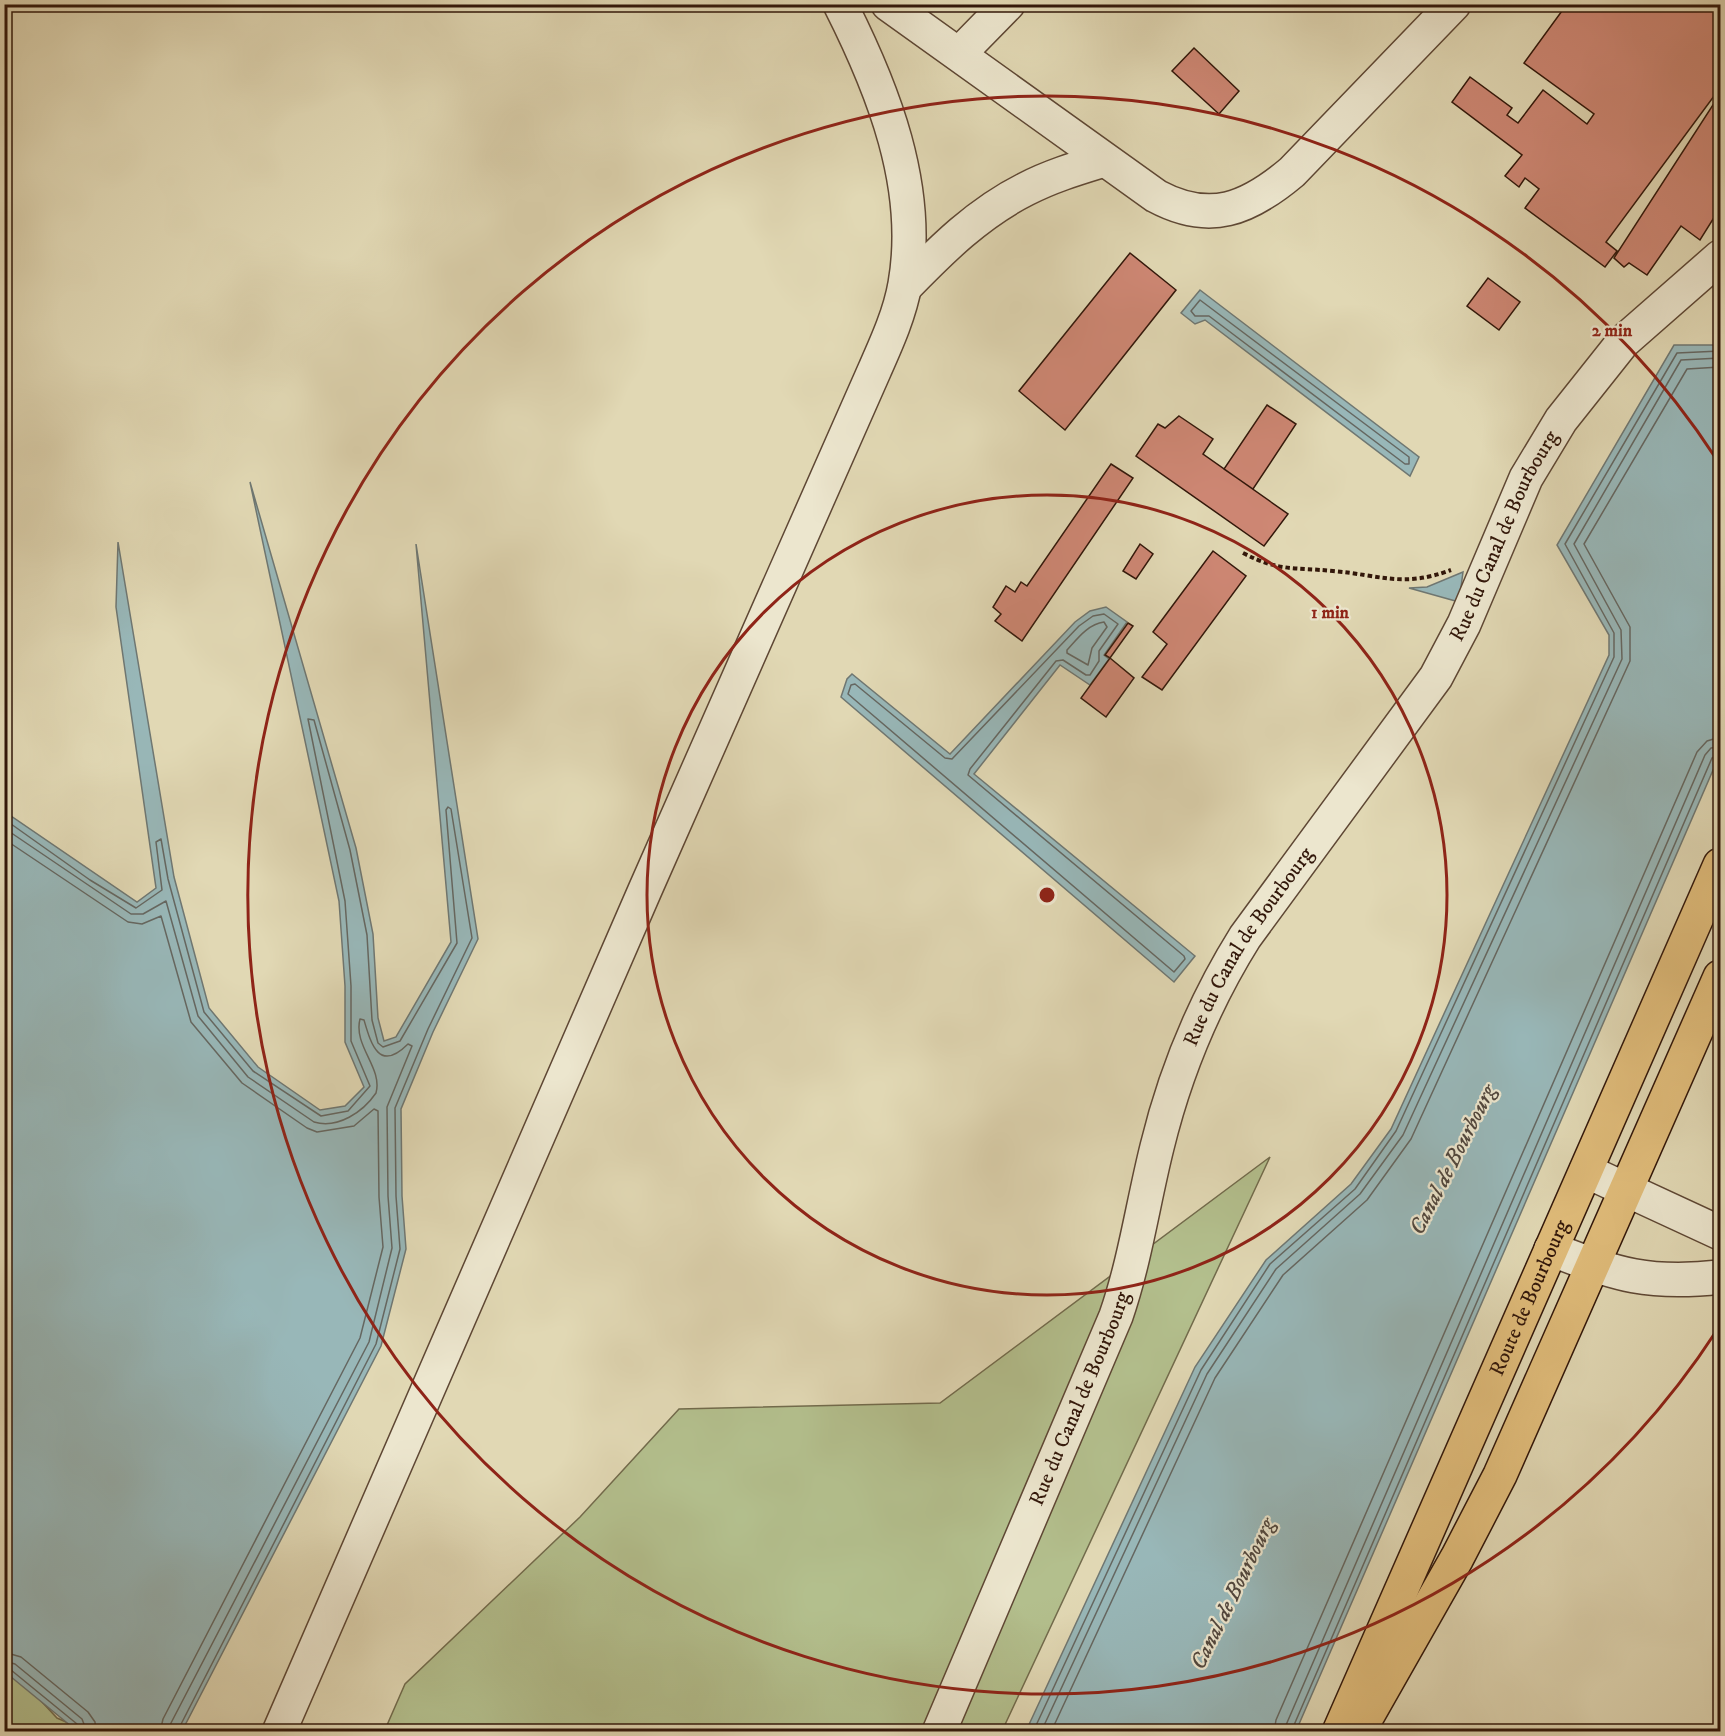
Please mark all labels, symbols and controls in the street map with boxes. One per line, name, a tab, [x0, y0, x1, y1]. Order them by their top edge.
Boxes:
text: 2 min	[1592, 320, 1633, 342]
street label: Rue du Canal de Bourbourg	[1444, 425, 1565, 646]
text: 1 min	[1311, 602, 1350, 624]
street label: Rue du Canal de Bourbourg	[1178, 842, 1320, 1050]
centre of rings	[1037, 885, 1057, 905]
water label: Canal de Bourbourg	[1404, 1079, 1503, 1240]
street label: Route de Bourbourg	[1484, 1215, 1576, 1380]
street label: Rue du Canal de Bourbourg	[1024, 1288, 1136, 1510]
water label: Canal de Bourbourg	[1185, 1512, 1282, 1674]

